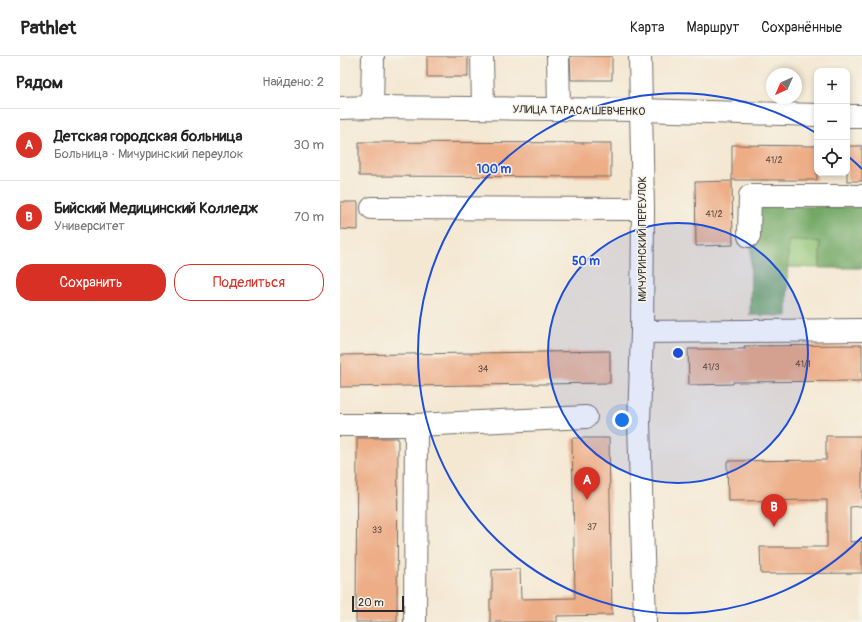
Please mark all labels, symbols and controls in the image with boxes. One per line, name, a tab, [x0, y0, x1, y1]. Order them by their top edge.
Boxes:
text: Pathlet	[20, 16, 76, 40]
text: Карта	[630, 19, 665, 36]
text: Маршрут	[687, 19, 739, 36]
text: Сохранённые	[761, 19, 842, 36]
north arrow	[766, 68, 802, 104]
map controls	[814, 68, 850, 176]
button: +	[814, 68, 850, 104]
text: Рядом	[16, 72, 63, 93]
text: Найдено: 2	[262, 74, 324, 90]
street label: УЛИЦА ТАРАСА ШЕВЧЕНКО	[512, 103, 646, 118]
button: −	[814, 104, 850, 140]
text: Детская городская больница	[54, 127, 243, 146]
text: A	[25, 137, 33, 153]
text: 30 m	[294, 137, 324, 153]
button: locate	[814, 140, 850, 176]
text: Больница · Мичуринский переулок	[54, 146, 243, 162]
house number: 41/2	[765, 155, 783, 166]
text: 100 m	[477, 162, 512, 177]
street label: МИЧУРИНСКИЙ ПЕРЕУЛОК	[636, 176, 649, 302]
text: Бийский Медицинский Колледж	[54, 199, 258, 218]
text: B	[25, 209, 33, 225]
text: 70 m	[294, 209, 324, 225]
house number: 41/2	[705, 209, 723, 220]
text: Университет	[54, 218, 125, 234]
text: 50 m	[572, 254, 600, 269]
button: Сохранить	[16, 264, 166, 301]
button: Поделиться	[174, 264, 324, 301]
centre of rings	[671, 346, 685, 360]
house number: 41/1	[795, 359, 811, 370]
house number: 41/3	[703, 362, 720, 373]
house number: 34	[478, 364, 489, 375]
your location	[612, 410, 632, 430]
pin: A	[574, 467, 600, 500]
pin: B	[761, 494, 787, 527]
house number: 37	[587, 522, 597, 533]
house number: 33	[372, 525, 382, 536]
scale bar	[352, 594, 404, 613]
text: 20 m	[358, 596, 384, 609]

